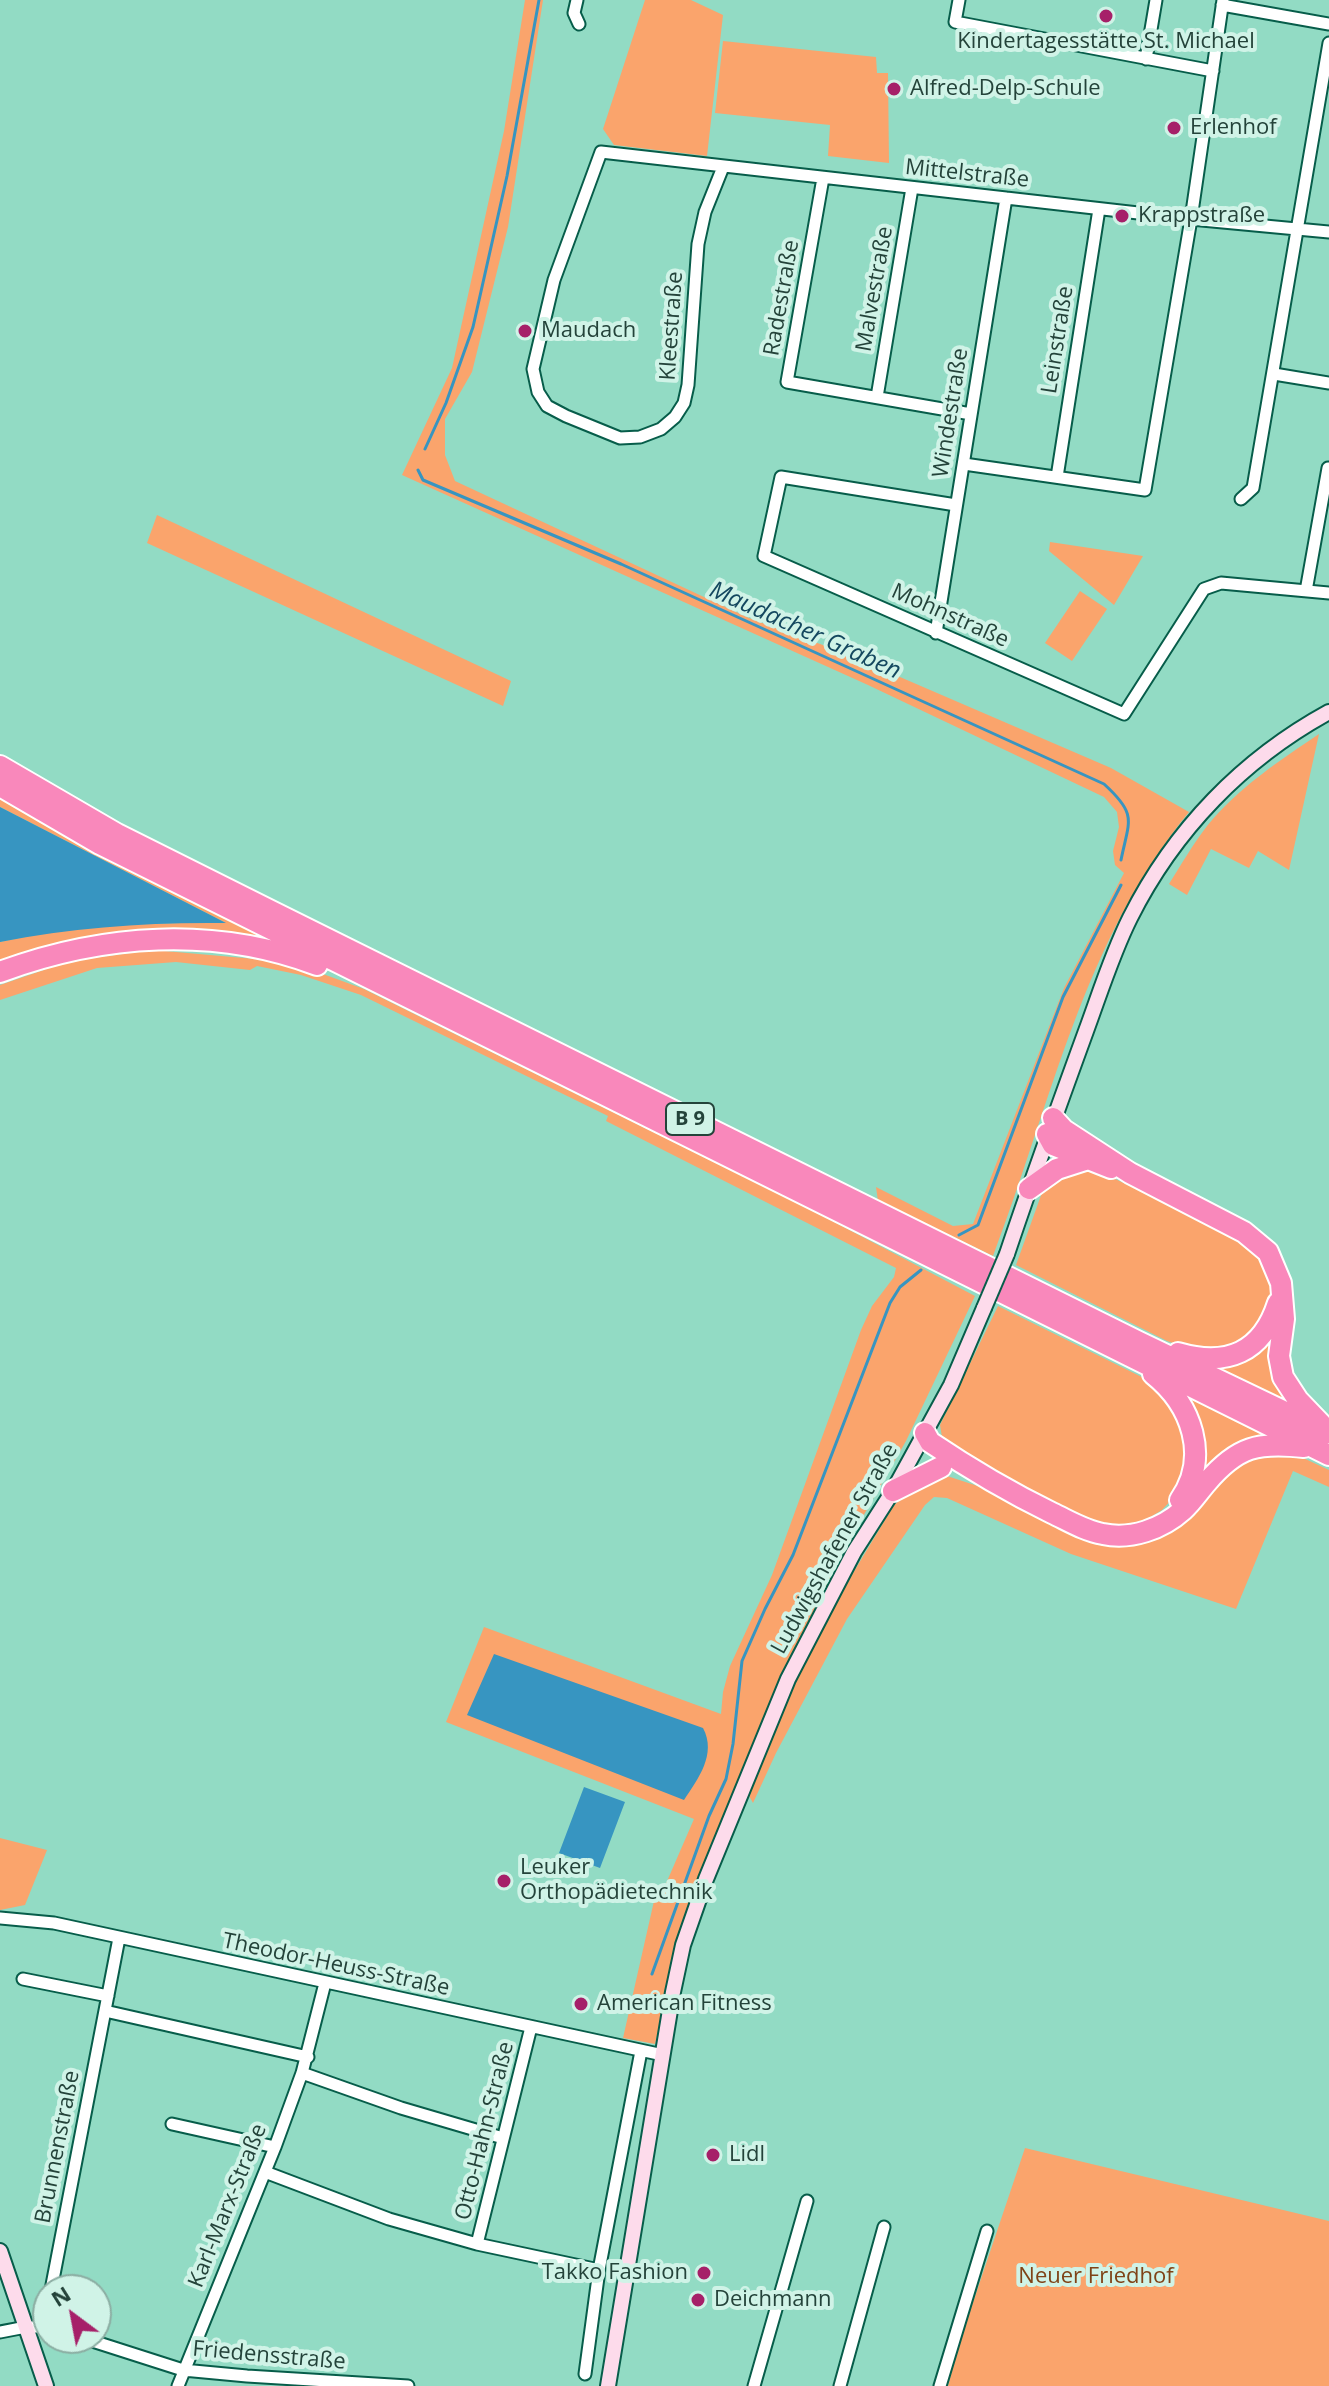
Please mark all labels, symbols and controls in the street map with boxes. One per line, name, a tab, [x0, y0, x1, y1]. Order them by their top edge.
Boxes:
marker: Kindertagesstätte St. Michael	[1097, 7, 1115, 25]
place label: Kindertagesstätte St. Michael	[957, 29, 1255, 55]
place label: Alfred-Delp-Schule	[910, 76, 1101, 102]
marker: Alfred-Delp-Schule	[885, 80, 903, 98]
place label: Erlenhof	[1190, 115, 1277, 141]
marker: Erlenhof	[1165, 119, 1183, 137]
street label: Mittelstraße	[904, 154, 1030, 194]
place label: Krappstraße	[1138, 203, 1265, 229]
marker: Krappstraße	[1113, 207, 1131, 225]
street label: Malvestraße	[851, 224, 899, 354]
street label: Radestraße	[759, 238, 805, 358]
street label: Kleestraße	[655, 271, 689, 381]
street label: Leinstraße	[1036, 284, 1080, 396]
place label: Maudach	[541, 318, 636, 344]
marker: Maudach	[516, 322, 534, 340]
street label: Windestraße	[928, 346, 974, 480]
water label: Maudacher Graben	[705, 576, 905, 686]
street label: Mohnstraße	[887, 578, 1013, 654]
road number: B 9	[666, 1103, 714, 1135]
street label: Ludwigshafener Straße	[766, 1439, 904, 1659]
place label: Leuker Orthopädietechnik	[520, 1855, 713, 1906]
marker: Leuker Orthopädietechnik	[495, 1872, 513, 1890]
street label: Theodor-Heuss-Straße	[220, 1928, 452, 2002]
place label: American Fitness	[597, 1991, 772, 2017]
marker: American Fitness	[572, 1995, 590, 2013]
street label: Otto-Hahn-Straße	[450, 2039, 520, 2223]
street label: Brunnenstraße	[30, 2068, 86, 2226]
street label: Karl-Marx-Straße	[183, 2120, 273, 2292]
place label: Lidl	[729, 2142, 765, 2168]
marker: Lidl	[704, 2146, 722, 2164]
place label: Takko Fashion	[542, 2260, 688, 2286]
marker: Takko Fashion	[695, 2264, 713, 2282]
park label: Neuer Friedhof	[1018, 2264, 1174, 2290]
north arrow	[32, 2274, 112, 2354]
text: N	[45, 2278, 76, 2313]
place label: Deichmann	[714, 2287, 831, 2313]
marker: Deichmann	[689, 2291, 707, 2309]
street label: Friedensstraße	[191, 2336, 347, 2376]

